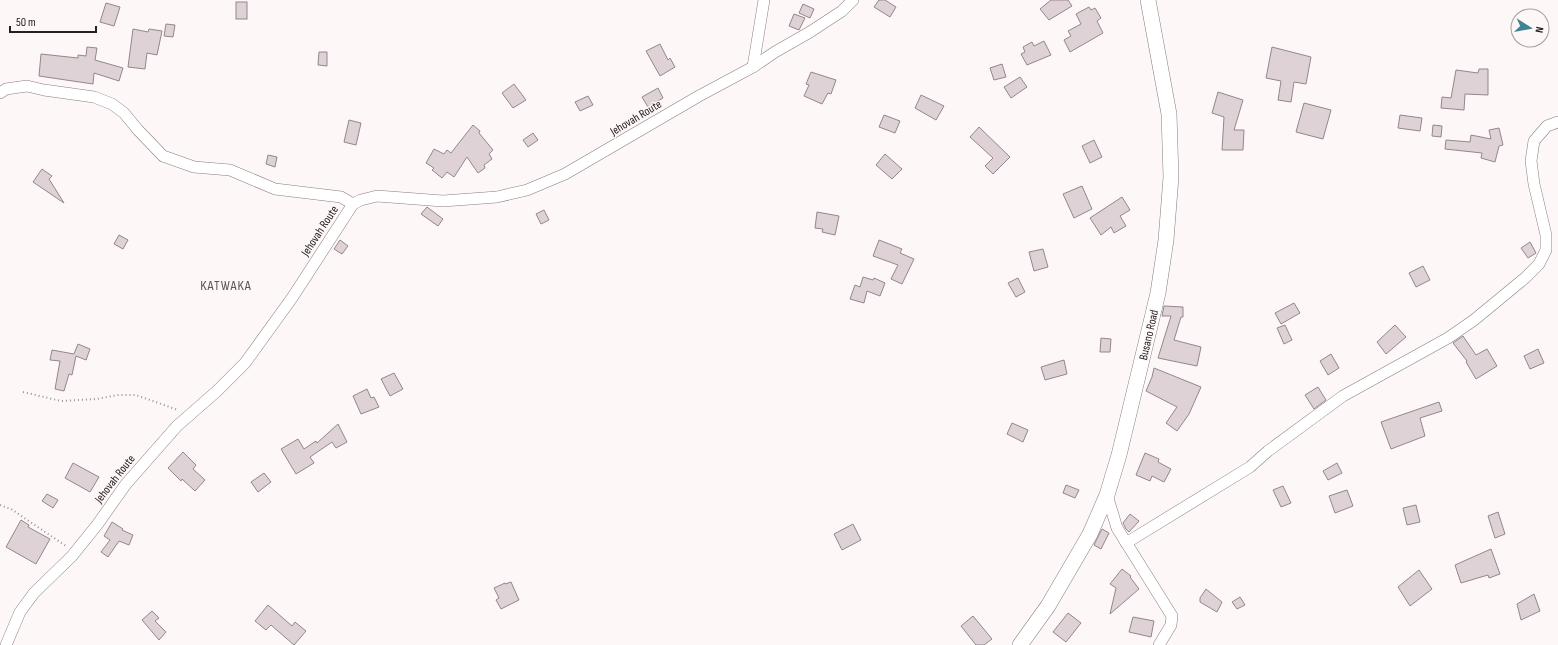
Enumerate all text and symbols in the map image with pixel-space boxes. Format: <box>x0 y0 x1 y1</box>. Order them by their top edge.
scale bar <box>10 8 96 34</box>
north arrow <box>1510 8 1550 48</box>
text: 50 m <box>16 15 36 30</box>
text: N <box>1532 26 1546 34</box>
street label: Jehovah Route <box>607 97 665 140</box>
street label: Jehovah Route <box>298 203 342 260</box>
district label: KATWAKA <box>200 277 252 294</box>
street label: Busano Road <box>1136 308 1162 362</box>
street label: Jehovah Route <box>91 452 139 507</box>

